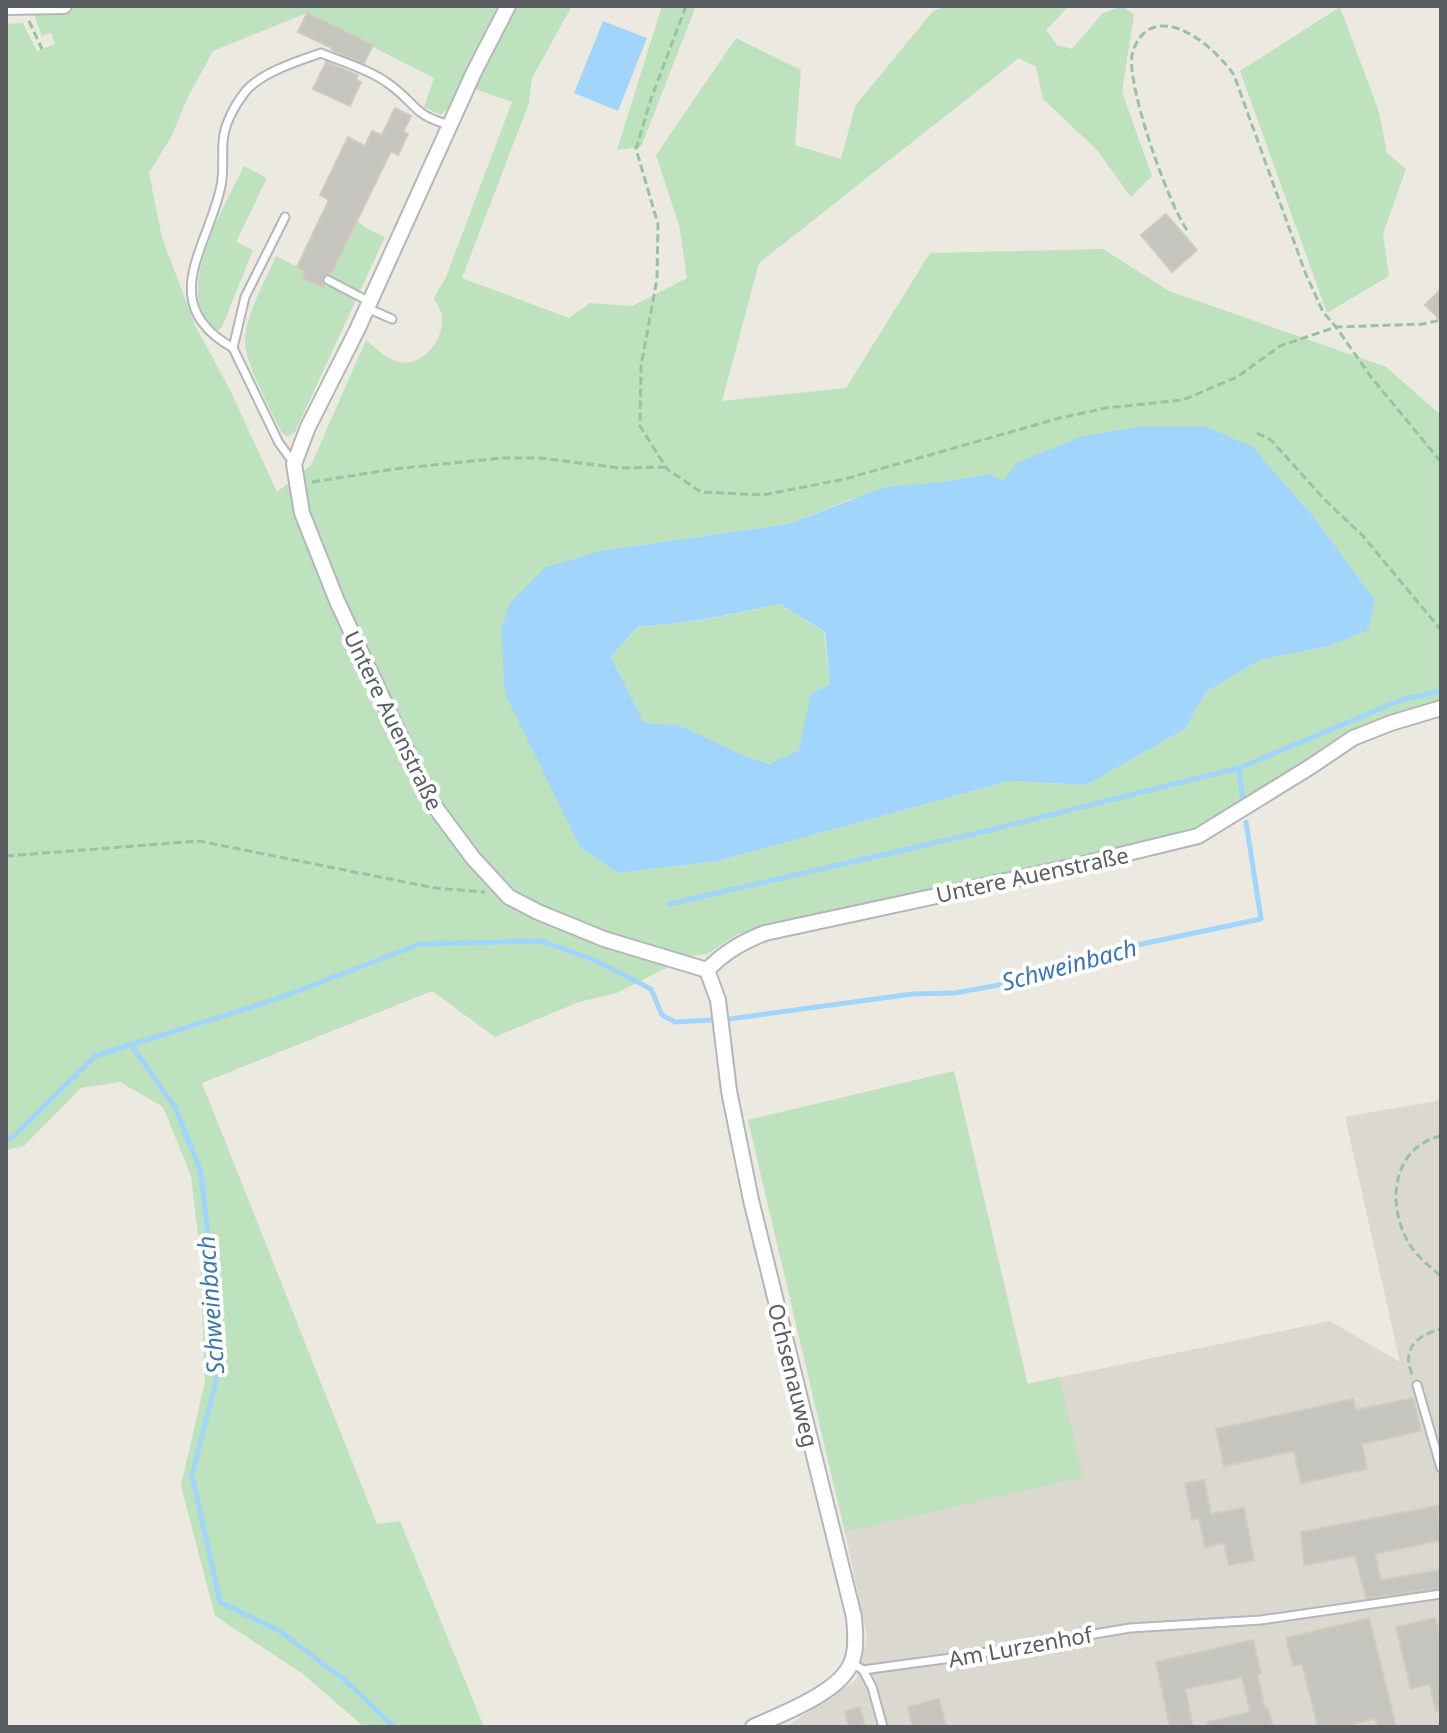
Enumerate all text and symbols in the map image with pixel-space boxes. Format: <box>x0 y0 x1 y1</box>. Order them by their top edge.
street label: Untere Auenstraße <box>338 625 450 815</box>
street label: Untere Auenstraße <box>933 839 1131 909</box>
water label: Schweinbach <box>998 930 1140 998</box>
water label: Schweinbach <box>189 1235 231 1375</box>
street label: Ochsenauweg <box>762 1300 826 1450</box>
street label: Am Lurzenhof <box>946 1618 1096 1673</box>

